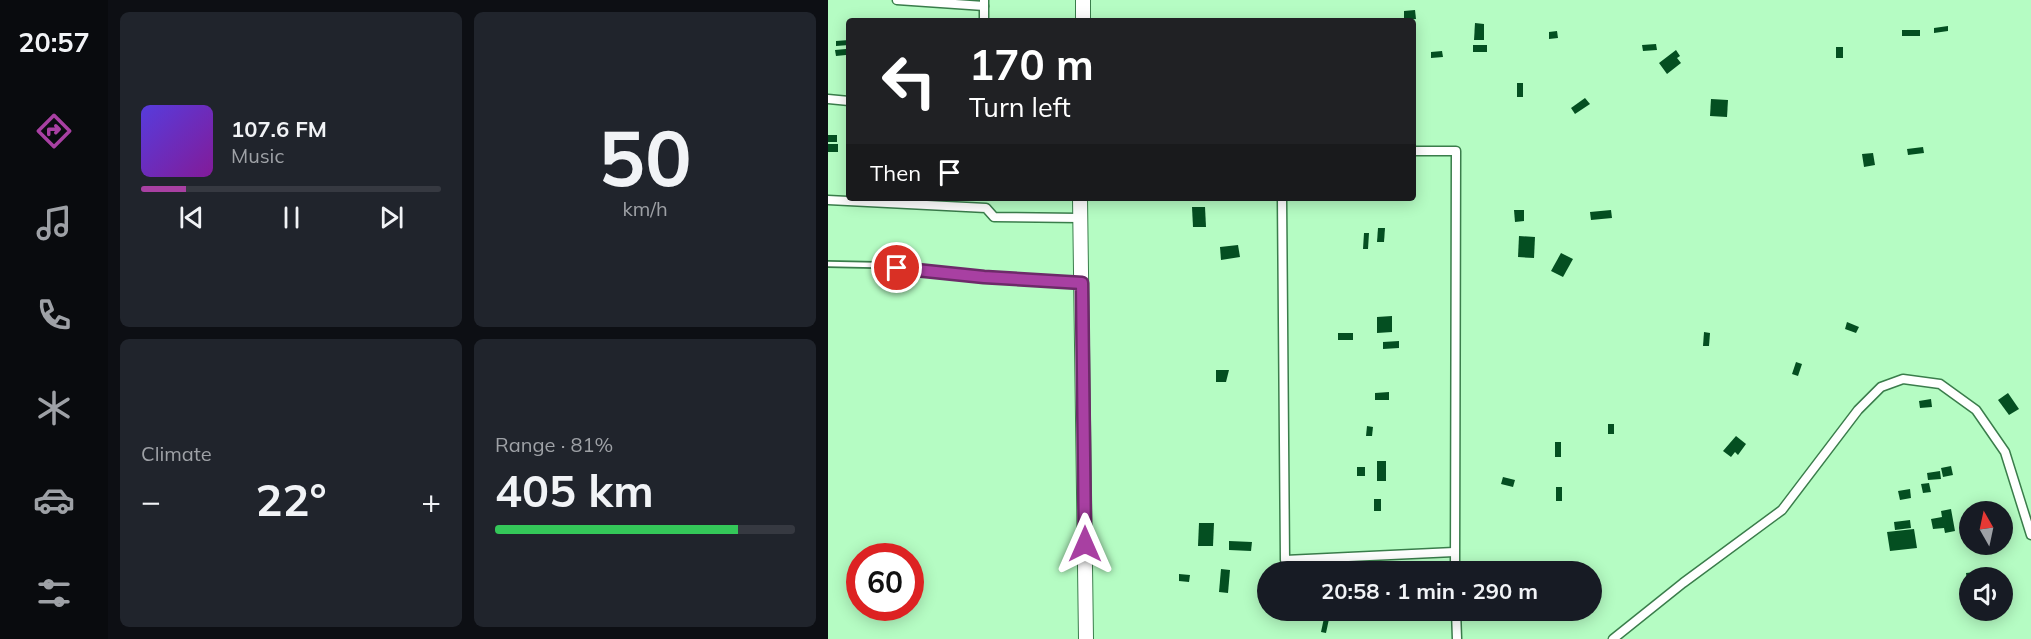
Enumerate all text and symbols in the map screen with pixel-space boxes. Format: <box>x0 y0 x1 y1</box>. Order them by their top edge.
text: 20:57 <box>18 25 90 59</box>
text: 170 m <box>969 38 1094 91</box>
icon: left <box>870 42 948 120</box>
text: Turn left <box>969 90 1071 124</box>
text: 50 <box>598 108 692 206</box>
icon: directions <box>33 110 75 152</box>
text: 107.6 FM <box>231 115 327 143</box>
text: Music <box>231 143 284 168</box>
icon: arrive <box>933 156 966 189</box>
text: Then <box>870 159 921 187</box>
text: km/h <box>622 196 668 221</box>
icon: previous <box>175 201 208 234</box>
icon: pause <box>275 201 308 234</box>
icon: next <box>375 201 408 234</box>
icon: music <box>33 202 75 244</box>
pin <box>871 242 922 293</box>
icon: arrive <box>880 251 913 284</box>
icon: phone <box>33 294 75 336</box>
icon: climate <box>33 387 75 429</box>
text: Range · 81% <box>495 432 613 457</box>
text: Climate <box>141 441 212 466</box>
text: 405 km <box>495 462 654 518</box>
text: 22° <box>255 471 327 527</box>
icon: car <box>33 479 75 521</box>
text: − <box>141 480 161 521</box>
text: + <box>421 480 441 521</box>
north arrow <box>1959 501 2013 555</box>
map controls <box>1959 501 2013 621</box>
position arrow <box>1053 512 1117 576</box>
speed limit sign: 60 <box>846 543 924 621</box>
button: sound <box>1959 567 2013 621</box>
icon: filters <box>33 572 75 614</box>
text: 20:58 · 1 min · 290 m <box>1321 577 1538 605</box>

